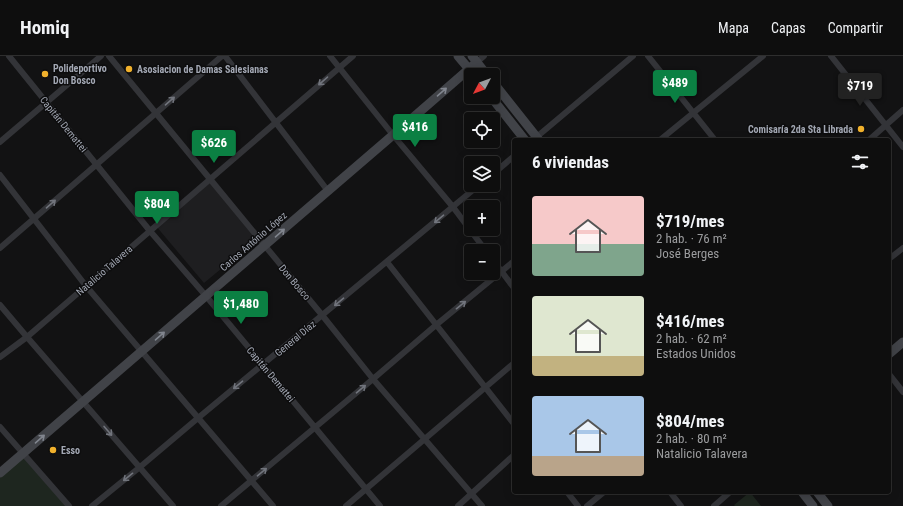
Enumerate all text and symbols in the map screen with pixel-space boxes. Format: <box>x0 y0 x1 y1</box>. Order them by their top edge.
text: Homiq <box>20 16 69 39</box>
text: Mapa <box>718 20 749 36</box>
text: Capas <box>771 20 806 36</box>
text: Compartir <box>828 20 883 36</box>
place label: Polideportivo Don Bosco <box>53 63 107 86</box>
marker: Asosiacion de Damas Salesianas <box>124 64 134 74</box>
place label: Asosiacion de Damas Salesianas <box>137 64 269 75</box>
north arrow <box>464 68 500 104</box>
map controls <box>464 68 500 280</box>
marker: Polideportivo Don Bosco <box>40 69 50 79</box>
pin: $489 <box>651 70 699 104</box>
pin: $719 <box>836 73 884 107</box>
text: $489 <box>662 75 688 90</box>
one-way arrow <box>318 77 329 86</box>
text: $719 <box>847 78 873 93</box>
one-way arrow <box>436 88 447 97</box>
street label: Capitán Demattei <box>38 94 89 154</box>
one-way arrow <box>165 96 175 105</box>
button: locate <box>464 112 500 148</box>
pin: $416 <box>391 114 439 148</box>
text: $416 <box>402 119 428 134</box>
place label: Comisaría 2da Sta Librada <box>748 124 853 135</box>
marker: Comisaría 2da Sta Librada <box>856 124 866 134</box>
pin: $626 <box>190 130 238 164</box>
text: $626 <box>201 135 227 150</box>
icon: filters <box>849 151 871 173</box>
text: 6 viviendas <box>532 152 609 172</box>
button: layers <box>464 156 500 192</box>
pin: $804 <box>133 191 181 225</box>
text: $804 <box>144 196 170 211</box>
one-way arrow <box>45 200 56 209</box>
button: + <box>464 200 500 236</box>
street label: Carlos António López <box>218 210 289 273</box>
text: $719/mes <box>656 211 724 231</box>
icon: home <box>564 212 612 260</box>
one-way arrow <box>433 215 444 223</box>
one-way arrow <box>274 228 285 237</box>
text: 2 hab. · 76 m² <box>656 231 727 246</box>
street label: Natalicio Talavera <box>74 243 135 298</box>
button: − <box>464 244 500 280</box>
text: José Berges <box>656 246 719 261</box>
street label: Don Bosco <box>277 262 313 302</box>
pin: $1,480 <box>208 291 274 325</box>
text: $1,480 <box>223 296 259 311</box>
one-way arrow <box>333 297 344 306</box>
one-way arrow <box>455 301 466 309</box>
text: $416/mes <box>656 311 724 331</box>
icon: home <box>564 312 612 360</box>
street label: General Díaz <box>273 318 318 359</box>
one-way arrow <box>155 331 165 340</box>
text: 2 hab. · 62 m² <box>656 331 727 346</box>
street label: Capitán Demattei <box>244 345 297 404</box>
text: Estados Unidos <box>656 346 736 361</box>
one-way arrow <box>233 380 244 389</box>
one-way arrow <box>356 384 367 393</box>
text: $804/mes <box>656 411 724 431</box>
icon: home <box>564 412 612 460</box>
one-way arrow <box>104 426 113 437</box>
text: 2 hab. · 80 m² <box>656 431 727 446</box>
one-way arrow <box>35 434 45 443</box>
marker: Esso <box>48 445 58 455</box>
place label: Esso <box>61 445 80 456</box>
text: Natalicio Talavera <box>656 446 747 461</box>
one-way arrow <box>256 468 267 477</box>
one-way arrow <box>122 473 133 481</box>

